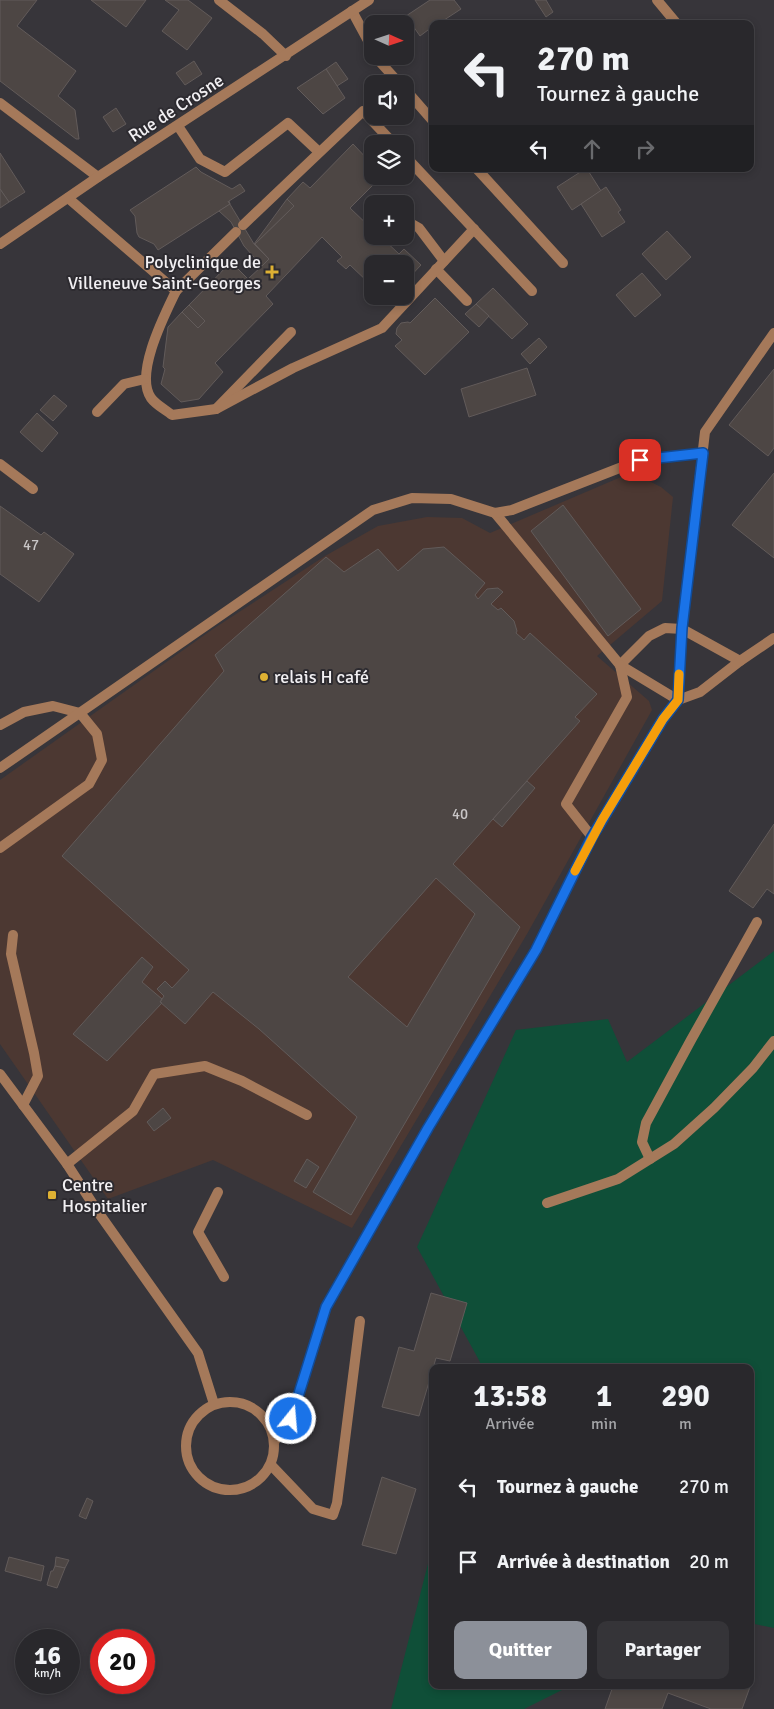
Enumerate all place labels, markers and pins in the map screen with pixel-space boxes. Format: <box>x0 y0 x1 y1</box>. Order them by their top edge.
place label: Polyclinique de Villeneuve Saint-Georges <box>68 251 261 294</box>
marker: Polyclinique de Villeneuve Saint-Georges <box>265 265 279 279</box>
pin <box>619 439 661 481</box>
place label: relais H café <box>274 666 369 688</box>
marker: relais H café <box>258 671 270 683</box>
place label: Centre Hospitalier <box>62 1174 147 1217</box>
marker: Centre Hospitalier <box>46 1189 58 1201</box>

